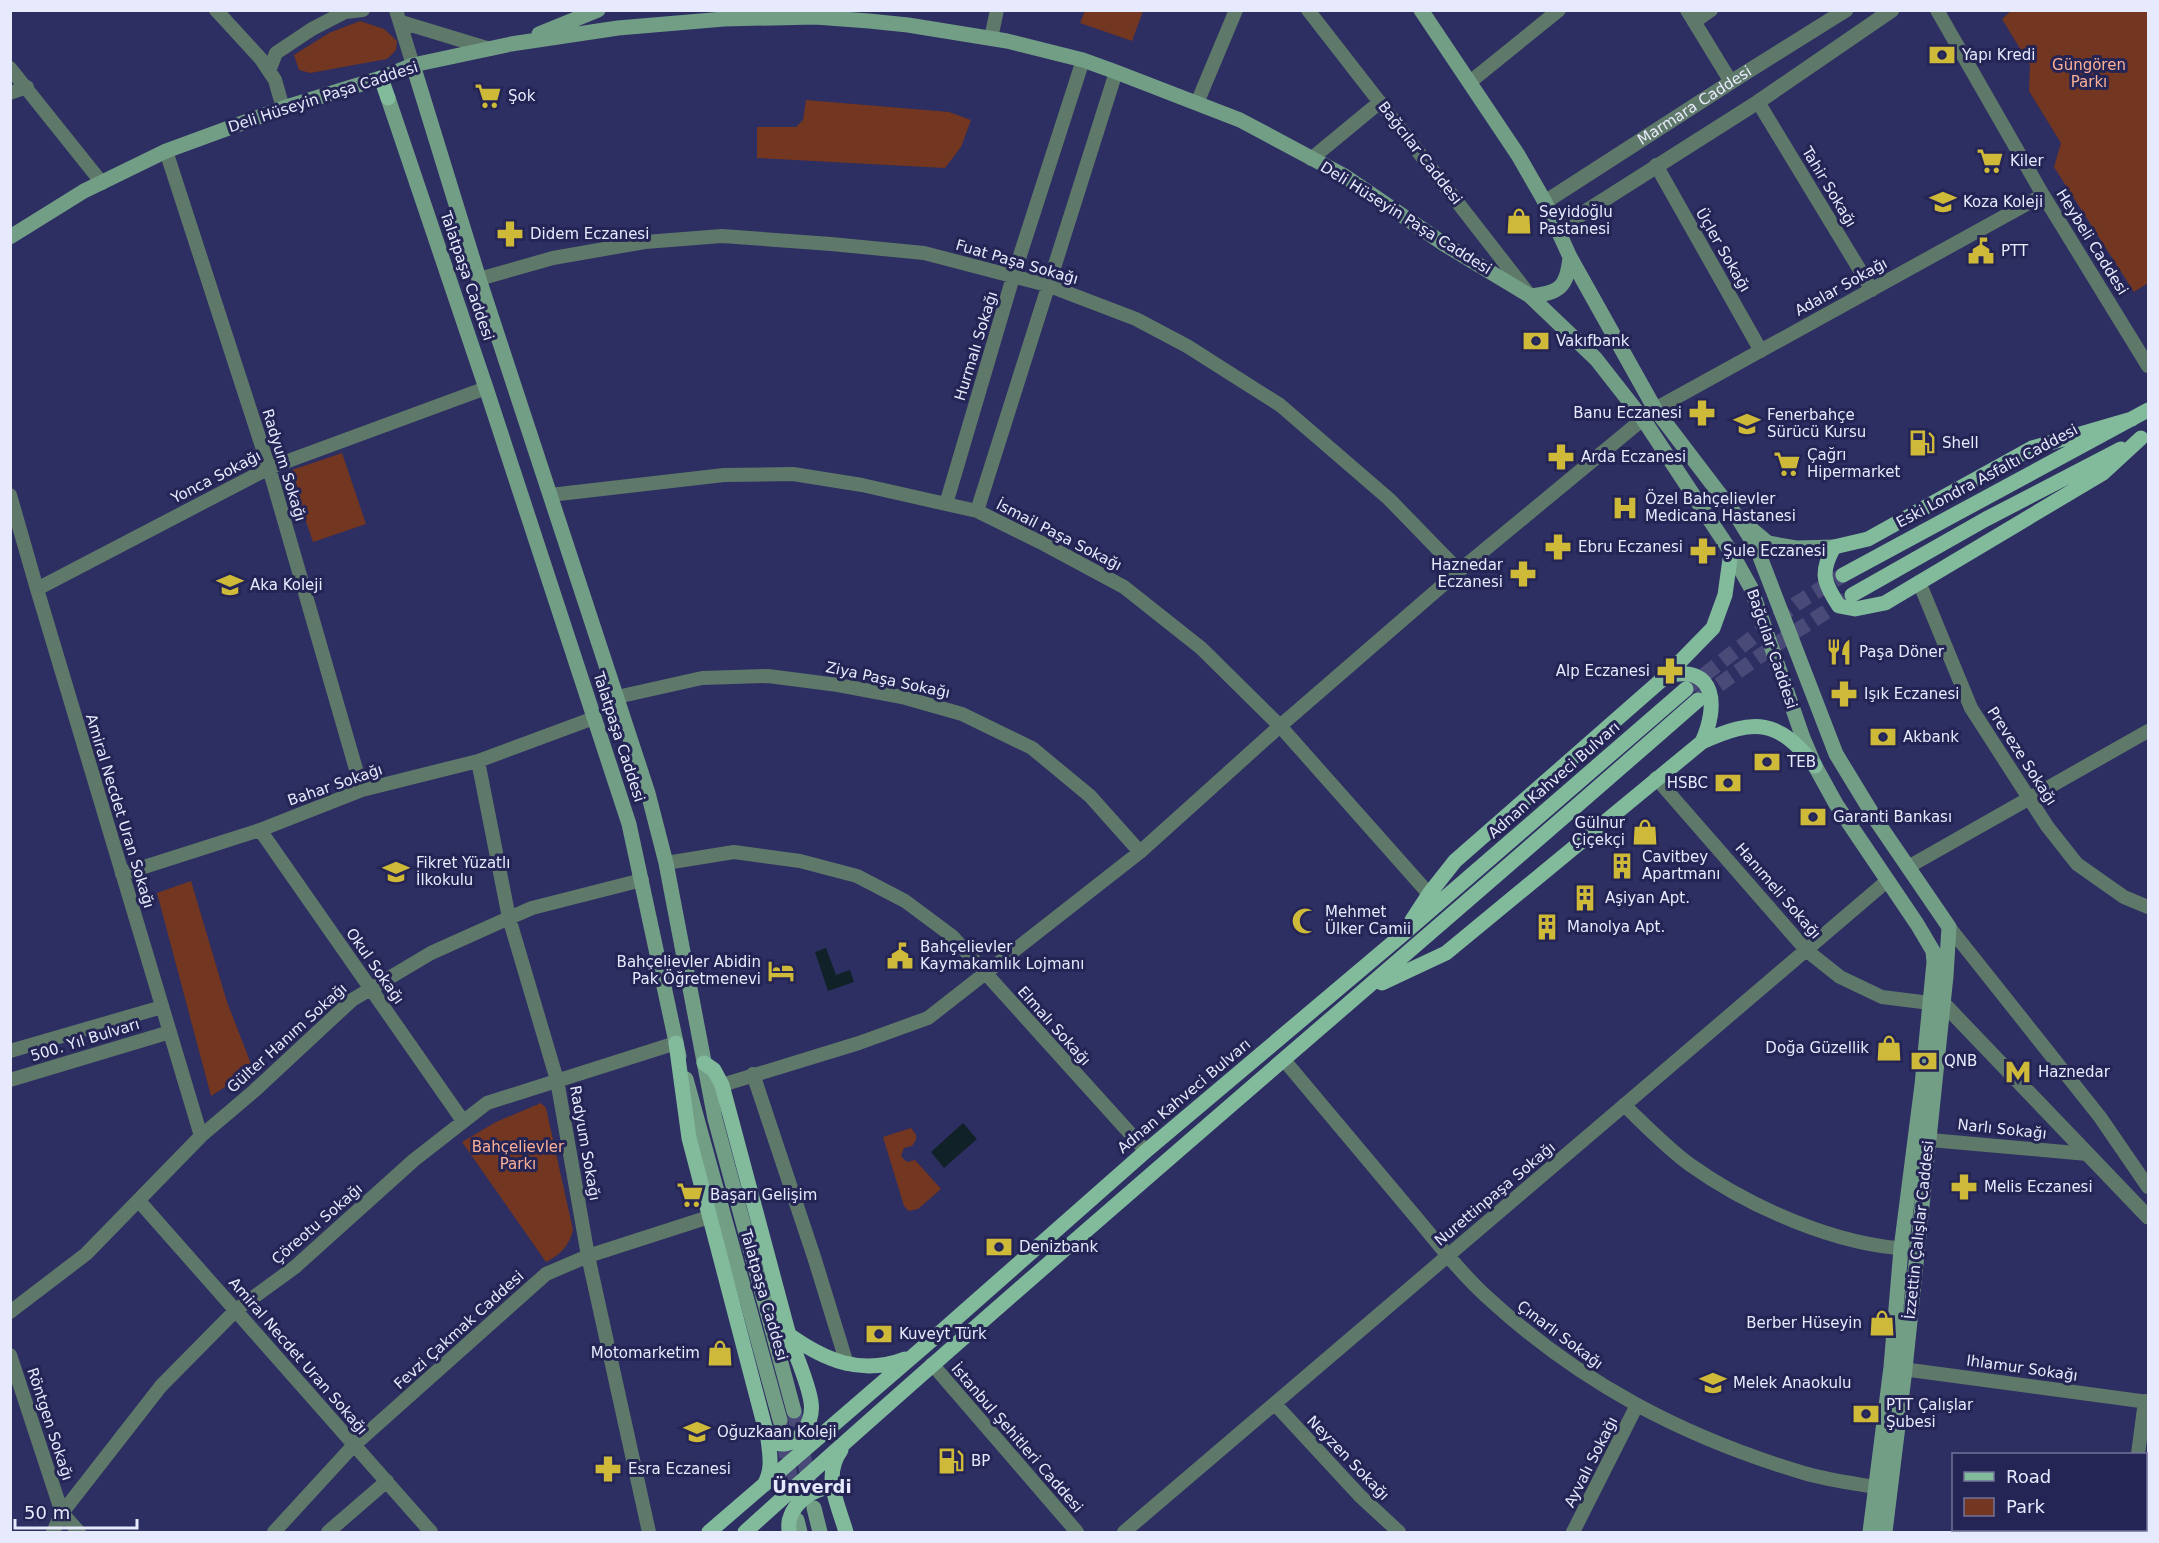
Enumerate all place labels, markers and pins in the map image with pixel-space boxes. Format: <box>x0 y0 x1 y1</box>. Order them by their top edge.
bank icon: Yapı Kredi <box>1927 40 1957 70</box>
place label: Yapı Kredi <box>1961 46 2035 64</box>
supermarket icon: Şok <box>473 81 503 111</box>
place label: Şok <box>508 87 536 105</box>
supermarket icon: Kiler <box>1975 146 2005 176</box>
place label: Kiler <box>2010 152 2044 170</box>
school or university icon: Koza Koleji <box>1928 187 1958 217</box>
place label: Koza Koleji <box>1963 193 2043 211</box>
place label: Seyidoğlu Pastanesi <box>1539 203 1613 238</box>
shop icon: Seyidoğlu Pastanesi <box>1504 206 1534 236</box>
pharmacy icon: Didem Eczanesi <box>495 219 525 249</box>
place label: Didem Eczanesi <box>530 225 649 243</box>
public building icon: PTT <box>1966 236 1996 266</box>
place label: PTT <box>2001 242 2029 260</box>
bank icon: Vakıfbank <box>1521 326 1551 356</box>
place label: Vakıfbank <box>1556 332 1630 350</box>
pharmacy icon: Banu Eczanesi <box>1687 398 1717 428</box>
place label: Banu Eczanesi <box>1573 404 1682 422</box>
place label: Fenerbahçe Sürücü Kursu <box>1767 406 1866 441</box>
school or university icon: Fenerbahçe Sürücü Kursu <box>1732 409 1762 439</box>
fuel station icon: Shell <box>1907 428 1937 458</box>
place label: Shell <box>1942 434 1979 452</box>
pharmacy icon: Arda Eczanesi <box>1546 442 1576 472</box>
place label: Çağrı Hipermarket <box>1807 446 1900 481</box>
place label: Arda Eczanesi <box>1581 448 1686 466</box>
supermarket icon: Çağrı Hipermarket <box>1772 449 1802 479</box>
place label: Özel Bahçelievler Medicana Hastanesi <box>1645 489 1796 525</box>
hospital icon: Özel Bahçelievler Medicana Hastanesi <box>1610 493 1640 523</box>
pharmacy icon: Ebru Eczanesi <box>1543 532 1573 562</box>
pharmacy icon: Şule Eczanesi <box>1688 536 1718 566</box>
place label: Ebru Eczanesi <box>1578 538 1683 556</box>
place label: Şule Eczanesi <box>1723 542 1826 560</box>
place label: Haznedar Eczanesi <box>1431 556 1504 591</box>
pharmacy icon: Haznedar Eczanesi <box>1508 559 1538 589</box>
school or university icon: Aka Koleji <box>215 570 245 600</box>
place label: Aka Koleji <box>250 576 323 594</box>
restaurant icon: Paşa Döner <box>1824 637 1854 667</box>
place label: Paşa Döner <box>1859 643 1945 661</box>
pharmacy icon: Alp Eczanesi <box>1655 656 1685 686</box>
place label: Alp Eczanesi <box>1556 662 1650 680</box>
pharmacy icon: Işık Eczanesi <box>1829 679 1859 709</box>
place label: Işık Eczanesi <box>1864 685 1959 703</box>
bank icon: Akbank <box>1868 722 1898 752</box>
place label: Akbank <box>1903 728 1959 746</box>
bank icon: TEB <box>1752 747 1782 777</box>
place label: TEB <box>1786 753 1816 771</box>
bank icon: HSBC <box>1713 768 1743 798</box>
place label: HSBC <box>1667 774 1708 792</box>
bank icon: Garanti Bankası <box>1798 802 1828 832</box>
place label: Garanti Bankası <box>1833 808 1952 826</box>
place label: Gülnur Çiçekçi <box>1572 814 1626 849</box>
shop icon: Gülnur Çiçekçi <box>1630 817 1660 847</box>
place label: Cavitbey Apartmanı <box>1642 848 1721 883</box>
building icon: Cavitbey Apartmanı <box>1607 851 1637 881</box>
place label: Fikret Yüzatlı İlkokulu <box>416 854 510 889</box>
school or university icon: Fikret Yüzatlı İlkokulu <box>381 857 411 887</box>
building icon: Aşiyan Apt. <box>1570 883 1600 913</box>
place label: Aşiyan Apt. <box>1605 889 1690 907</box>
place label: Mehmet Ülker Camii <box>1325 903 1411 938</box>
mosque icon: Mehmet Ülker Camii <box>1290 906 1320 936</box>
building icon: Manolya Apt. <box>1532 912 1562 942</box>
place label: Manolya Apt. <box>1567 918 1665 936</box>
place label: Bahçelievler Kaymakamlık Lojmanı <box>920 938 1084 973</box>
public building icon: Bahçelievler Kaymakamlık Lojmanı <box>885 941 915 971</box>
place label: Bahçelievler Abidin Pak Öğretmenevi <box>617 953 761 988</box>
hotel icon: Bahçelievler Abidin Pak Öğretmenevi <box>766 956 796 986</box>
shop icon: Doğa Güzellik <box>1874 1033 1904 1063</box>
place label: Doğa Güzellik <box>1765 1039 1869 1057</box>
bank icon: QNB <box>1909 1046 1939 1076</box>
place label: QNB <box>1944 1052 1977 1070</box>
metro station icon: Haznedar <box>2003 1057 2033 1087</box>
place label: Haznedar <box>2038 1063 2111 1081</box>
pharmacy icon: Melis Eczanesi <box>1949 1172 1979 1202</box>
place label: Melis Eczanesi <box>1984 1178 2093 1196</box>
supermarket icon: Başarı Gelişim <box>675 1180 705 1210</box>
place label: Başarı Gelişim <box>710 1186 817 1204</box>
bank icon: Denizbank <box>984 1232 1014 1262</box>
place label: Denizbank <box>1019 1238 1099 1256</box>
shop icon: Berber Hüseyin <box>1867 1308 1897 1338</box>
place label: Berber Hüseyin <box>1746 1314 1862 1332</box>
bank icon: Kuveyt Türk <box>864 1319 894 1349</box>
place label: Kuveyt Türk <box>899 1325 987 1343</box>
shop icon: Motomarketim <box>705 1338 735 1368</box>
place label: Motomarketim <box>591 1344 700 1362</box>
school or university icon: Melek Anaokulu <box>1698 1368 1728 1398</box>
place label: Melek Anaokulu <box>1733 1374 1852 1392</box>
place label: PTT Çalışlar Şubesi <box>1886 1396 1974 1431</box>
bank icon: PTT Çalışlar Şubesi <box>1851 1399 1881 1429</box>
school or university icon: Oğuzkaan Koleji <box>682 1417 712 1447</box>
place label: Oğuzkaan Koleji <box>717 1423 837 1441</box>
fuel station icon: BP <box>936 1446 966 1476</box>
place label: BP <box>971 1452 990 1470</box>
pharmacy icon: Esra Eczanesi <box>593 1454 623 1484</box>
place label: Esra Eczanesi <box>628 1460 731 1478</box>

